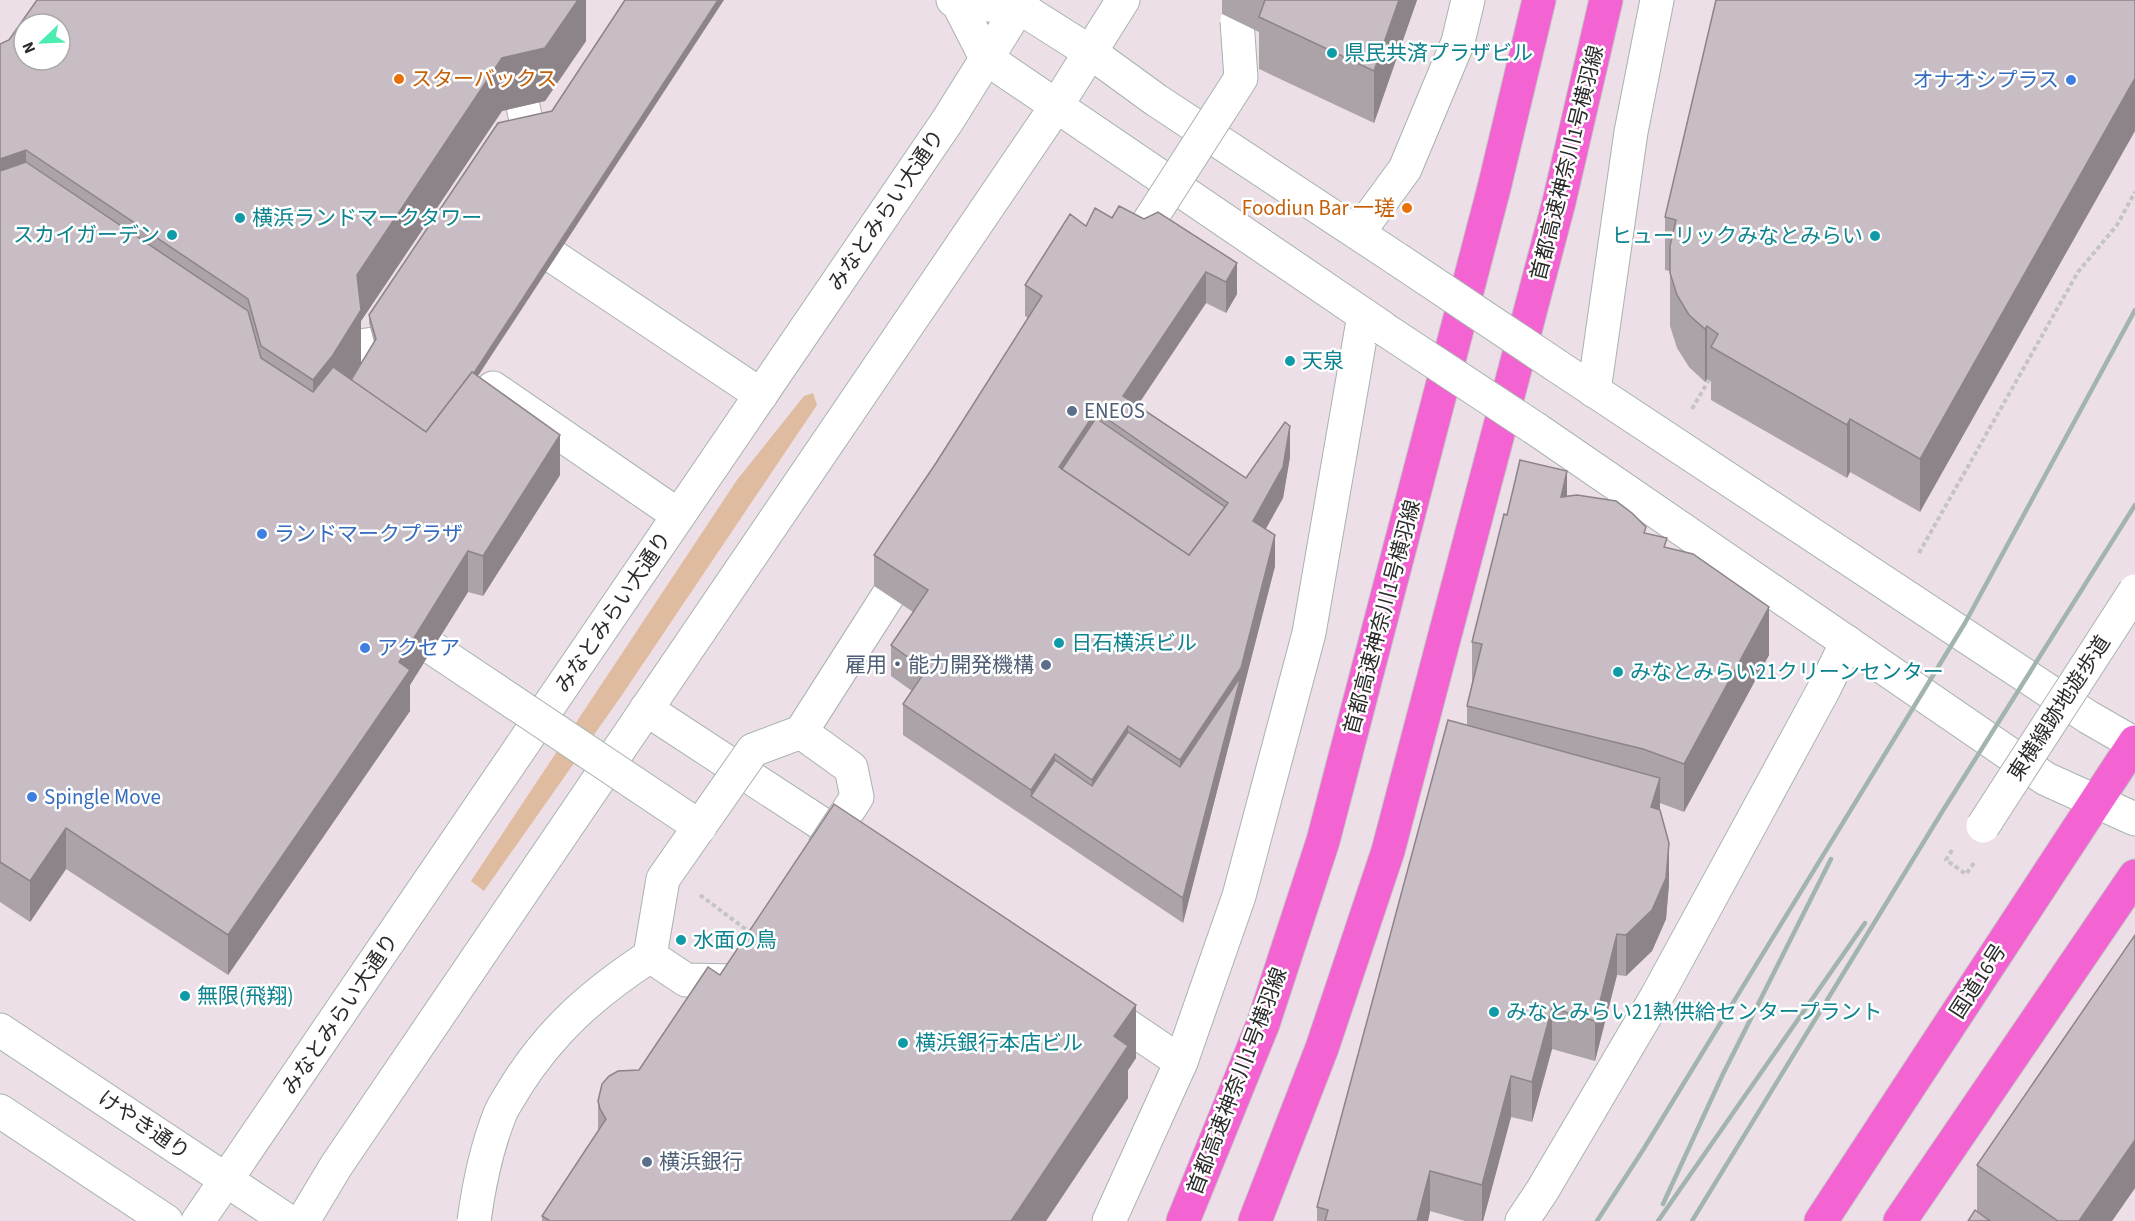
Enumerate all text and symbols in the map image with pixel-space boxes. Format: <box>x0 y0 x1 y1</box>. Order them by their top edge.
north arrow <box>12 12 72 72</box>
text: N <box>17 38 41 57</box>
place label: 県民共済プラザビル <box>1344 38 1533 68</box>
street label: 首都高速神奈川1号横羽線 <box>1523 42 1611 284</box>
marker: 県民共済プラザビル <box>1325 46 1339 60</box>
place label: スターバックス <box>411 64 557 94</box>
place label: オナオシプラス <box>1912 65 2059 95</box>
marker: スターバックス <box>392 72 406 86</box>
marker: オナオシプラス <box>2064 73 2078 87</box>
street label: みなとみらい大通り <box>821 123 951 297</box>
place label: Foodiun Bar 一瑳 <box>1242 193 1395 223</box>
marker: Foodiun Bar 一瑳 <box>1400 201 1414 215</box>
place label: 横浜ランドマークタワー <box>252 203 482 233</box>
marker: 横浜ランドマークタワー <box>233 211 247 225</box>
place label: スカイガーデン <box>13 220 160 250</box>
place label: ヒューリックみなとみらい <box>1611 221 1863 251</box>
marker: スカイガーデン <box>165 228 179 242</box>
marker: ヒューリックみなとみらい <box>1868 229 1882 243</box>
place label: 天泉 <box>1302 346 1344 376</box>
marker: 天泉 <box>1283 354 1297 368</box>
place label: ENEOS <box>1084 396 1145 426</box>
marker: ENEOS <box>1065 404 1079 418</box>
street label: 首都高速神奈川1号横羽線 <box>1336 497 1428 737</box>
place label: ランドマークプラザ <box>274 519 463 549</box>
street label: みなとみらい大通り <box>548 525 678 699</box>
marker: ランドマークプラザ <box>255 527 269 541</box>
place label: 日石横浜ビル <box>1071 628 1197 658</box>
street label: 東横線跡地遊歩道 <box>2001 629 2117 787</box>
place label: アクセア <box>377 633 460 663</box>
marker: 日石横浜ビル <box>1052 636 1066 650</box>
marker: アクセア <box>358 641 372 655</box>
place label: 雇用・能力開発機構 <box>845 650 1034 680</box>
place label: みなとみらい21クリーンセンター <box>1630 657 1944 687</box>
marker: 雇用・能力開発機構 <box>1039 658 1053 672</box>
marker: みなとみらい21クリーンセンター <box>1611 665 1625 679</box>
place label: Spingle Move <box>44 782 161 812</box>
marker: Spingle Move <box>25 790 39 804</box>
place label: 水面の鳥 <box>693 925 777 955</box>
street label: みなとみらい大通り <box>275 927 405 1101</box>
marker: 水面の鳥 <box>674 933 688 947</box>
street label: 国道16号 <box>1943 938 2013 1024</box>
street label: 首都高速神奈川1号横羽線 <box>1180 963 1294 1199</box>
place label: 無限(飛翔) <box>197 981 294 1011</box>
marker: 無限(飛翔) <box>178 989 192 1003</box>
place label: みなとみらい21熱供給センタープラント <box>1506 997 1883 1027</box>
marker: みなとみらい21熱供給センタープラント <box>1487 1005 1501 1019</box>
place label: 横浜銀行本店ビル <box>915 1028 1083 1058</box>
marker: 横浜銀行本店ビル <box>896 1036 910 1050</box>
street label: けやき通り <box>92 1083 196 1167</box>
place label: 横浜銀行 <box>659 1147 743 1177</box>
marker: 横浜銀行 <box>640 1155 654 1169</box>

